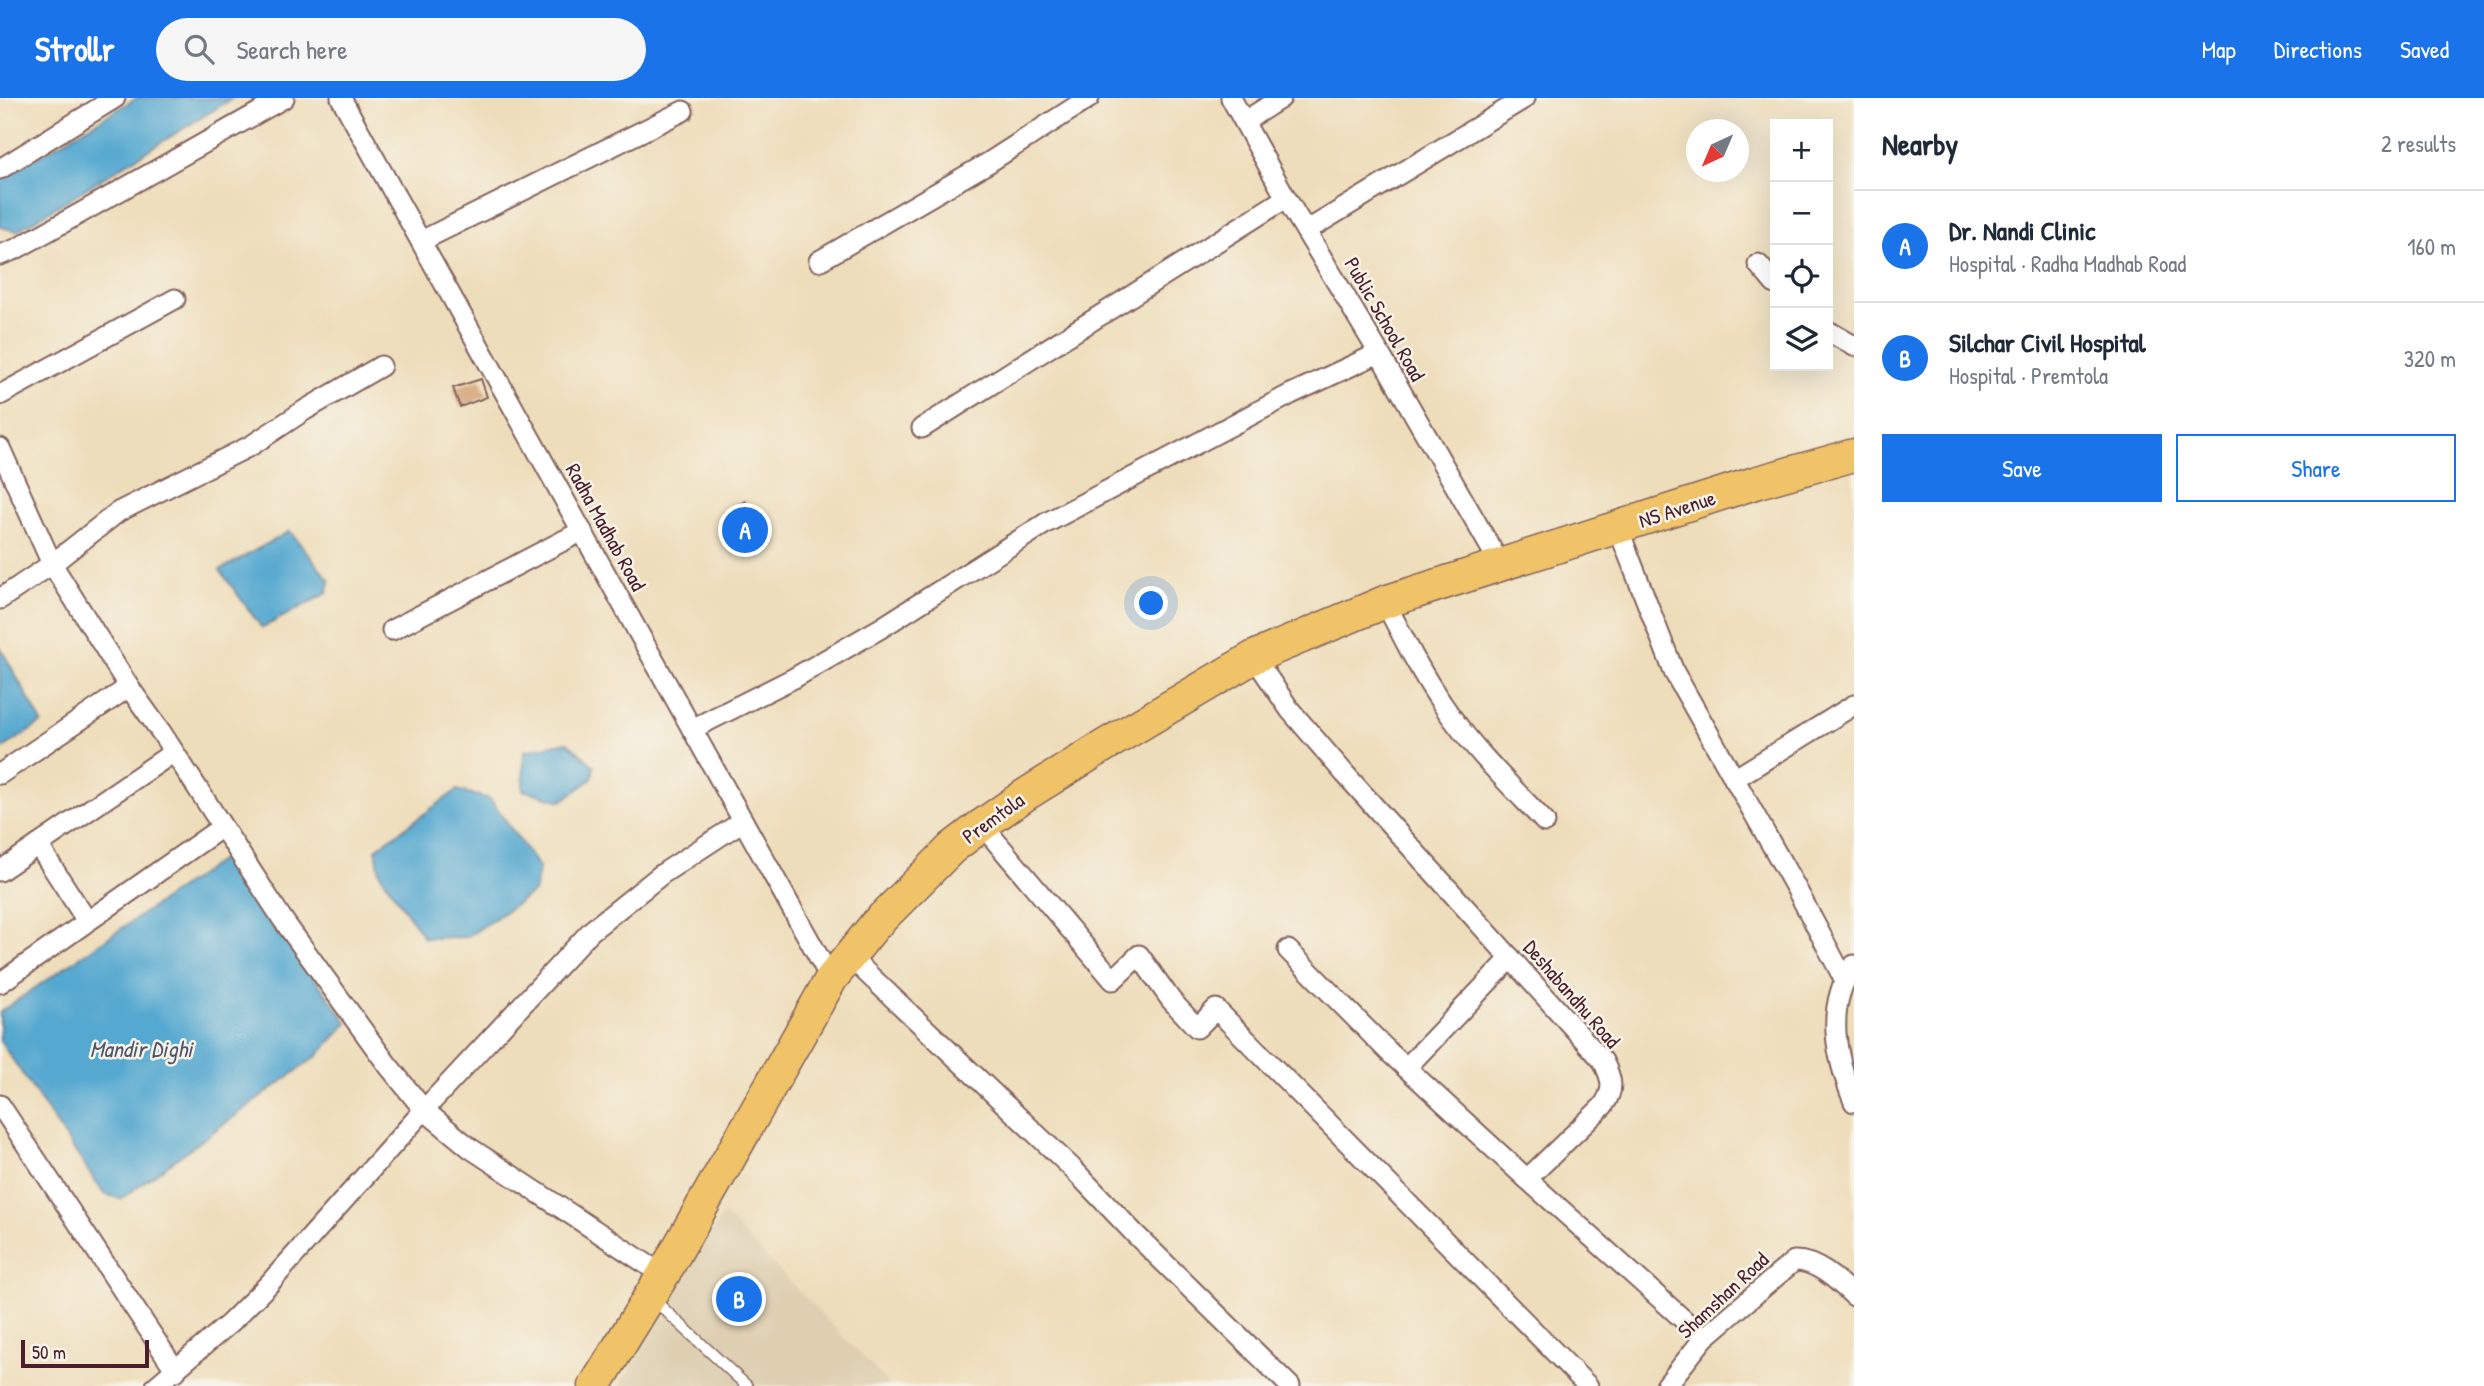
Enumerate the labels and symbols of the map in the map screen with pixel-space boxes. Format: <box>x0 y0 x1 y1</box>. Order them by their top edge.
north arrow <box>1686 119 1749 182</box>
street label: Public School Road <box>1338 252 1432 386</box>
street label: Radha Madhab Road <box>559 458 653 596</box>
street label: NS Avenue <box>1635 483 1719 535</box>
pin: A <box>722 504 768 556</box>
your location <box>1134 586 1168 620</box>
street label: Premtola <box>956 786 1030 850</box>
street label: Deshabandhu Road <box>1517 934 1627 1054</box>
water label: Mandir Dighi <box>90 1033 194 1065</box>
street label: Shamshan Road <box>1671 1245 1775 1345</box>
pin: B <box>716 1273 762 1325</box>
scale bar <box>21 1337 149 1369</box>

